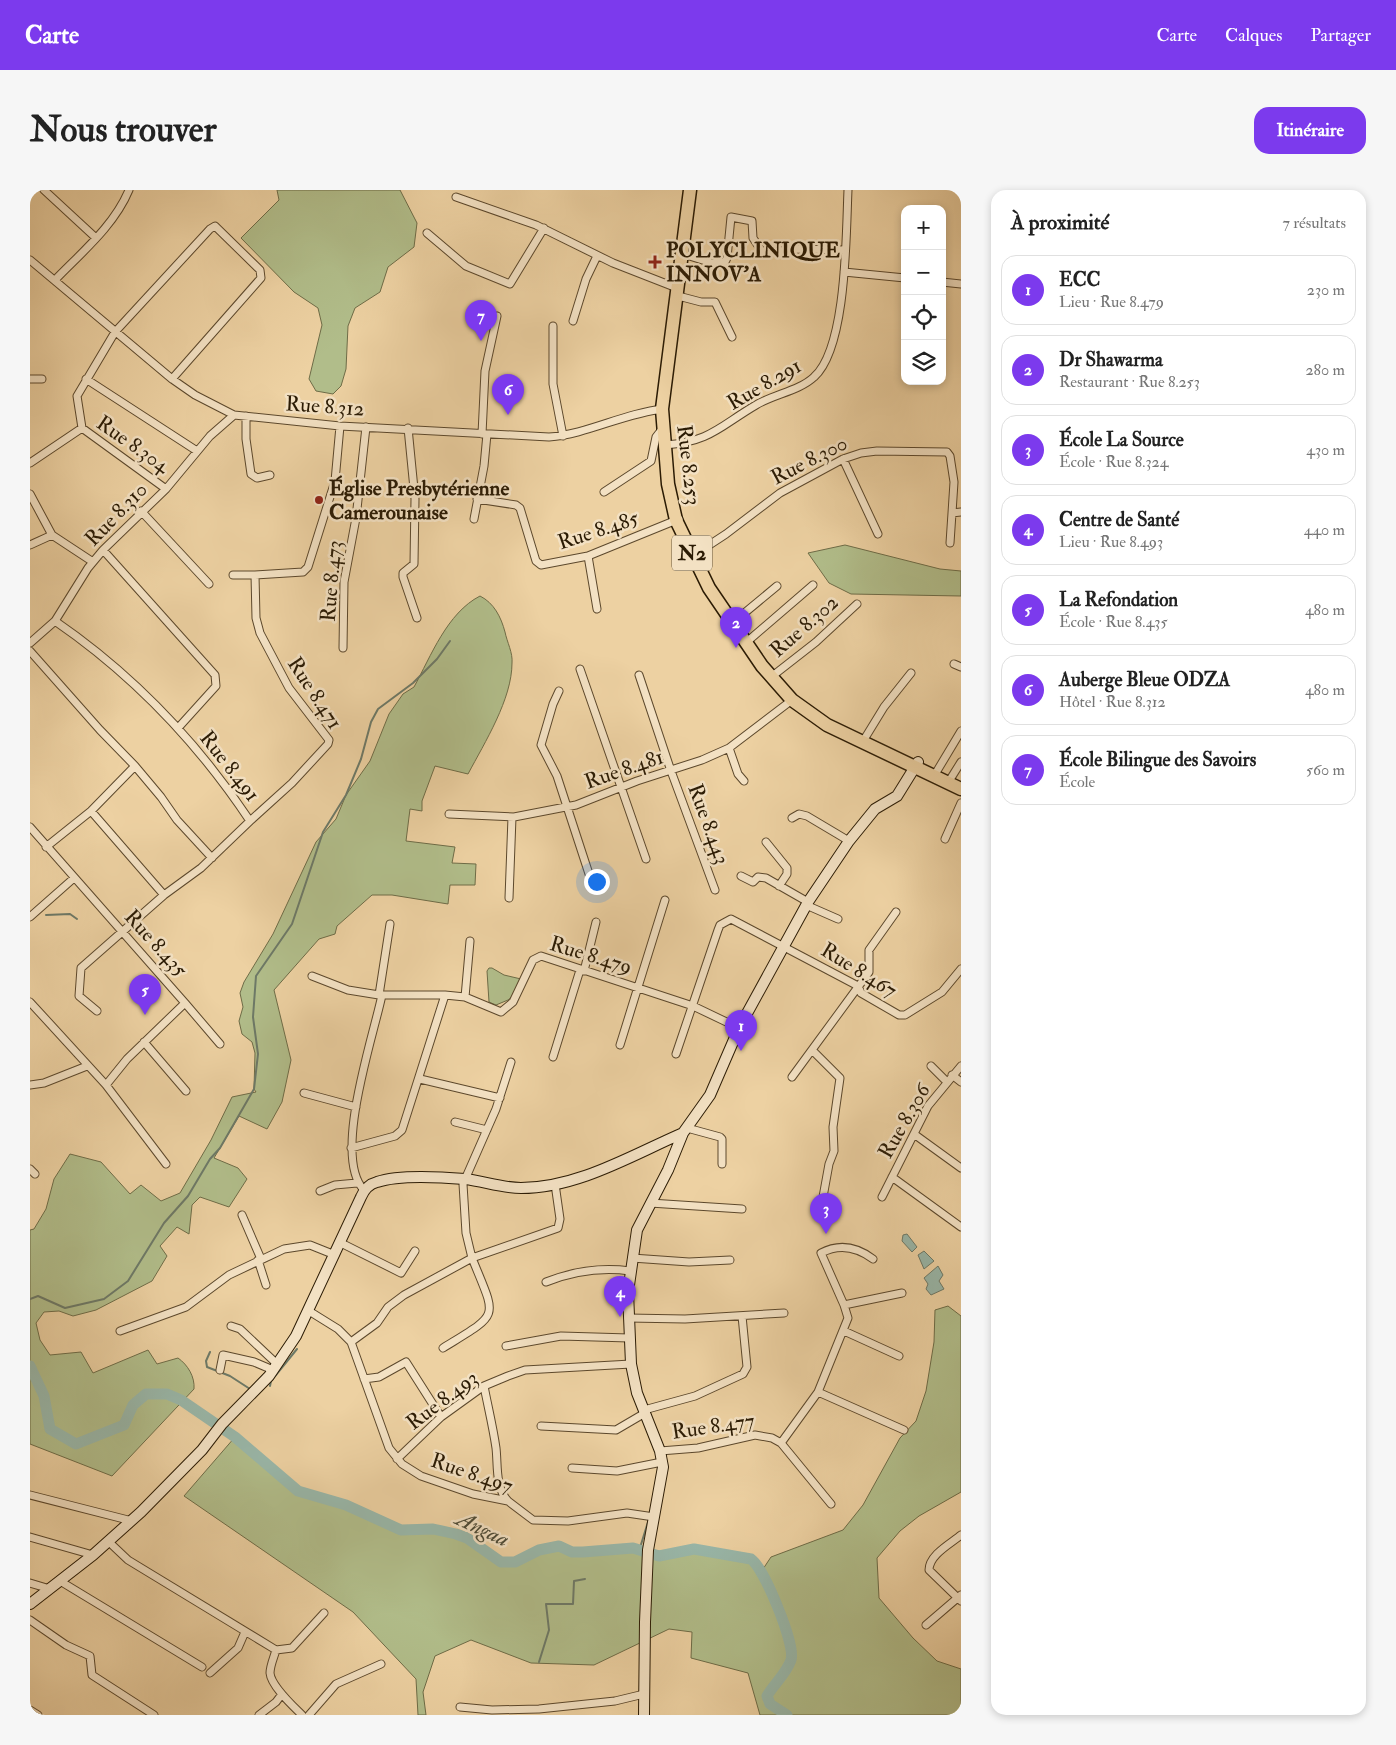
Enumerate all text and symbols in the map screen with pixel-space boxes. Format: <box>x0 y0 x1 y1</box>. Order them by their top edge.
text: Carte <box>25 20 79 51</box>
text: Carte <box>1156 24 1197 47</box>
text: Calques <box>1225 24 1282 47</box>
text: Partager <box>1310 24 1371 47</box>
button: Itinéraire <box>1254 107 1366 154</box>
text: Nous trouver <box>30 108 217 152</box>
map controls <box>901 205 946 385</box>
button: + <box>901 205 946 250</box>
text: À proximité <box>1011 209 1109 236</box>
text: 7 résultats <box>1282 213 1346 233</box>
place label: POLYCLINIQUE INNOV'A <box>666 237 840 288</box>
button: − <box>901 250 946 295</box>
marker: POLYCLINIQUE INNOV'A <box>648 255 662 269</box>
text: ECC <box>1059 268 1101 292</box>
text: 1 <box>1025 280 1031 300</box>
text: 230 m <box>1307 280 1345 300</box>
text: Lieu · Rue 8.479 <box>1059 292 1164 312</box>
button: locate <box>901 295 946 340</box>
pin: 7 <box>465 300 497 341</box>
button: layers <box>901 340 946 385</box>
text: Dr Shawarma <box>1059 348 1163 372</box>
street label: Rue 8.291 <box>722 352 806 417</box>
text: 2 <box>1024 360 1032 380</box>
text: 280 m <box>1305 360 1345 380</box>
text: Restaurant · Rue 8.253 <box>1059 372 1200 392</box>
pin: 6 <box>492 374 524 415</box>
street label: Rue 8.312 <box>285 390 365 423</box>
street label: Rue 8.304 <box>91 410 176 480</box>
street label: Rue 8.253 <box>670 423 707 507</box>
text: École La Source <box>1059 428 1184 452</box>
street label: Rue 8.300 <box>766 430 852 491</box>
text: 3 <box>1025 440 1031 460</box>
text: 430 m <box>1306 440 1345 460</box>
text: École · Rue 8.324 <box>1059 452 1168 472</box>
place label: Église Presbytérienne Camerounaise <box>329 475 509 526</box>
street label: Rue 8.310 <box>79 477 154 552</box>
marker: Église Presbytérienne Camerounaise <box>313 494 325 506</box>
street label: Rue 8.485 <box>554 504 643 556</box>
text: Centre de Santé <box>1059 508 1179 532</box>
text: 4 <box>1024 520 1032 540</box>
text: 440 m <box>1304 520 1345 540</box>
text: Lieu · Rue 8.493 <box>1059 532 1163 552</box>
road number: N2 <box>672 536 712 570</box>
street label: Rue 8.473 <box>314 539 349 623</box>
text: La Refondation <box>1059 588 1178 612</box>
street label: Rue 8.302 <box>764 589 844 664</box>
text: 5 <box>1024 600 1032 620</box>
text: 480 m <box>1305 600 1345 620</box>
pin: 2 <box>720 607 752 648</box>
text: École · Rue 8.435 <box>1059 612 1167 632</box>
street label: Rue 8.471 <box>281 652 348 735</box>
text: Auberge Bleue ODZA <box>1059 668 1230 692</box>
text: 6 <box>1024 680 1032 700</box>
text: 480 m <box>1305 680 1345 700</box>
text: Hôtel · Rue 8.312 <box>1059 692 1166 712</box>
street label: Rue 8.491 <box>194 725 266 807</box>
street label: Rue 8.481 <box>581 743 667 796</box>
text: École Bilingue des Savoirs <box>1059 748 1256 772</box>
text: 7 <box>1024 760 1032 780</box>
text: 560 m <box>1306 760 1345 780</box>
text: École <box>1059 772 1095 792</box>
street label: Rue 8.443 <box>682 780 736 868</box>
your location <box>584 869 610 895</box>
street label: Rue 8.435 <box>118 904 194 983</box>
street label: Rue 8.479 <box>547 930 635 981</box>
street label: Rue 8.467 <box>816 937 902 1004</box>
pin: 5 <box>129 974 161 1015</box>
pin: 1 <box>725 1010 757 1051</box>
street label: Rue 8.306 <box>872 1078 937 1164</box>
pin: 3 <box>810 1193 842 1234</box>
pin: 4 <box>604 1276 636 1317</box>
street label: Rue 8.493 <box>401 1365 484 1436</box>
street label: Rue 8.477 <box>670 1407 757 1446</box>
street label: Rue 8.497 <box>427 1447 517 1500</box>
water label: Angaa <box>450 1504 514 1553</box>

